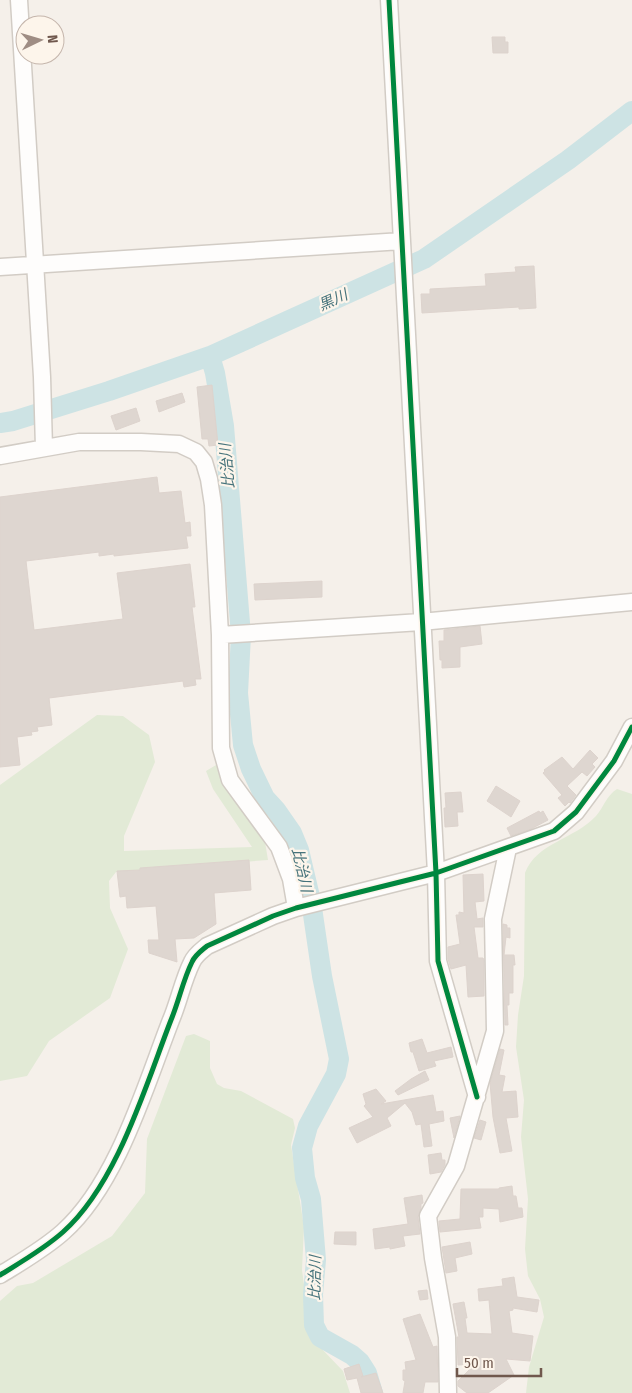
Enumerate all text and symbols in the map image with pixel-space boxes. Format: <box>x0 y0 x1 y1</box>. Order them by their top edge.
north arrow <box>15 15 65 65</box>
text: N <box>44 34 61 44</box>
water label: 黒川 <box>316 285 352 314</box>
water label: 比治川 <box>216 441 238 489</box>
water label: 比治川 <box>288 846 316 896</box>
water label: 比治川 <box>306 1253 324 1301</box>
scale bar <box>457 1346 541 1378</box>
text: 50 m <box>464 1354 494 1372</box>

